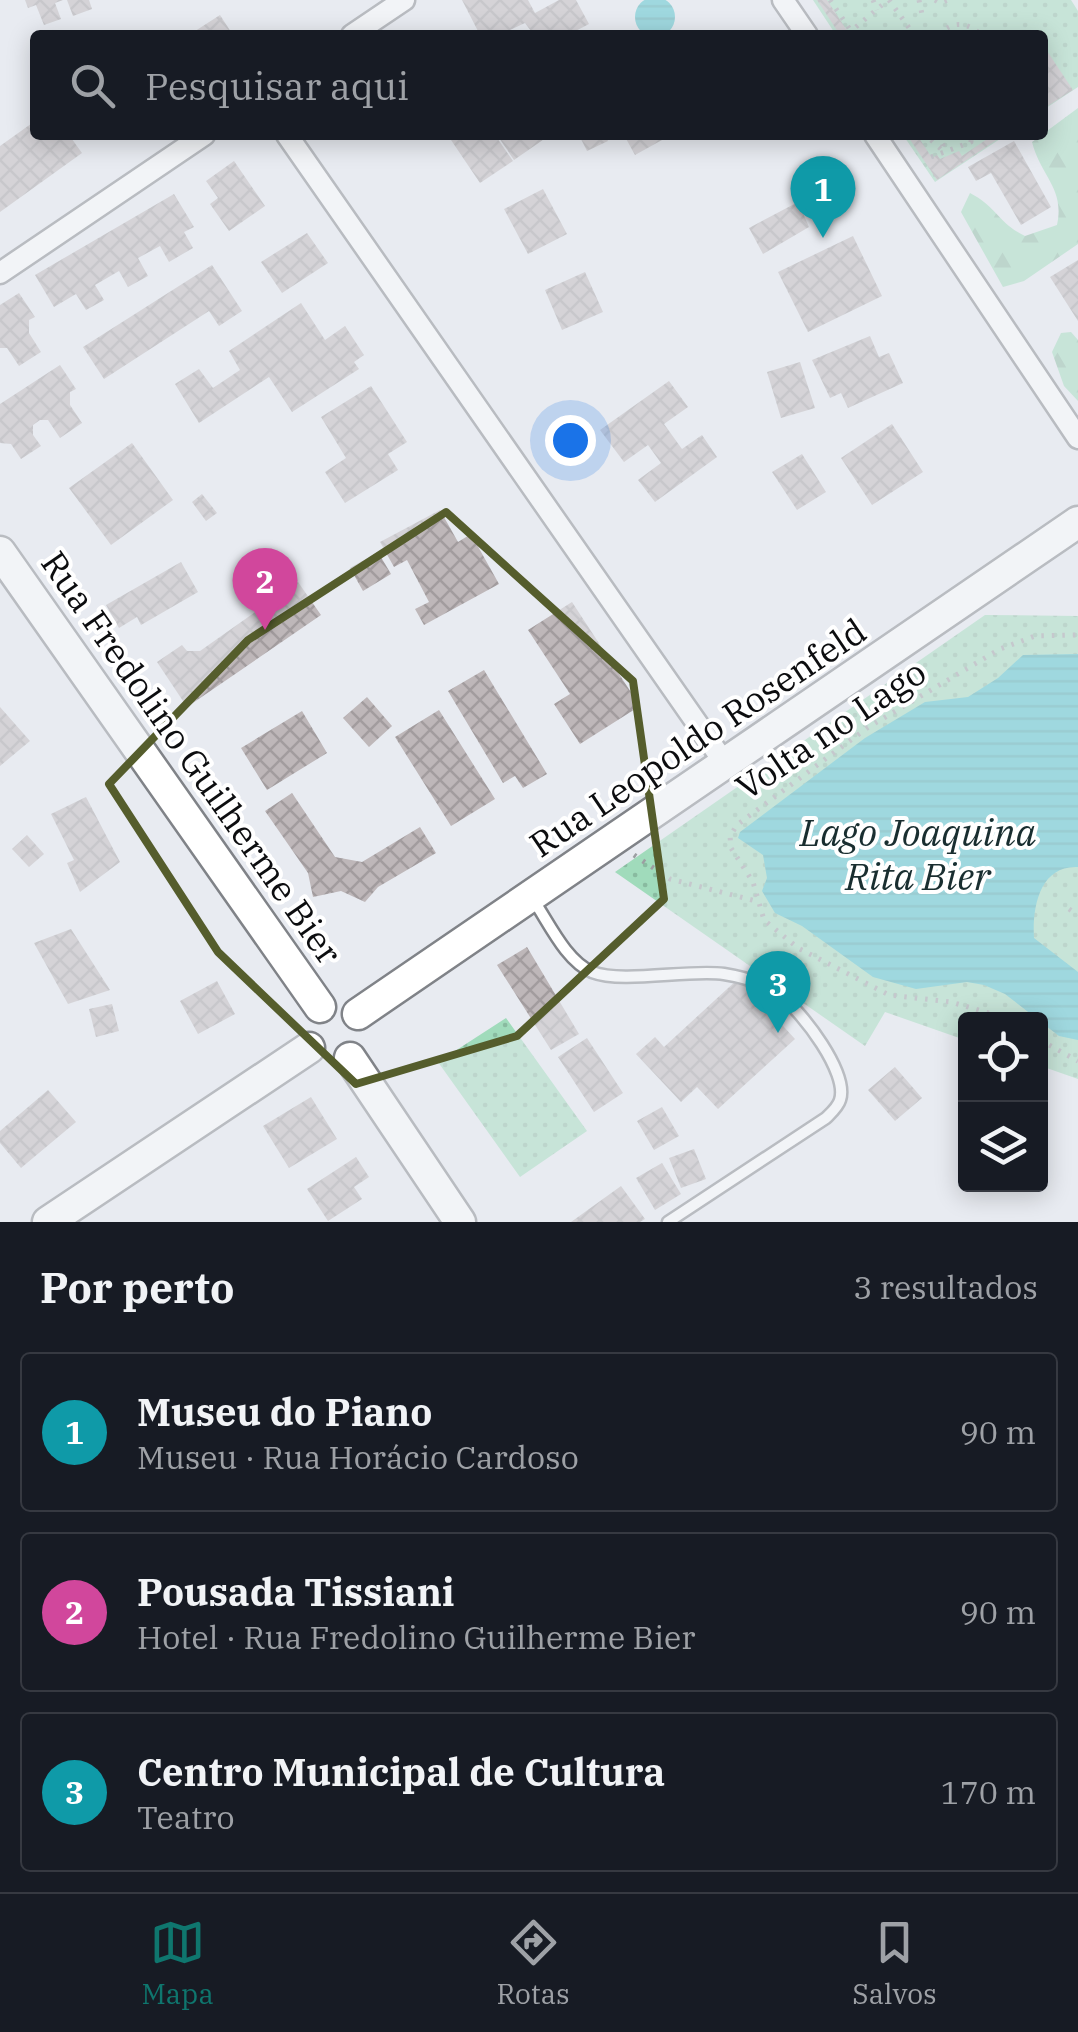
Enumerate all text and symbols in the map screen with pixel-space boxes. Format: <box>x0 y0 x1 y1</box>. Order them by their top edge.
search box <box>30 30 1048 140</box>
icon: search <box>65 58 120 113</box>
text: Pesquisar aqui <box>145 61 409 110</box>
pin: 1 <box>790 156 856 238</box>
your location <box>545 415 596 466</box>
street label: Rua Fredolino Guilherme Bier <box>31 542 353 973</box>
pin: 2 <box>232 548 298 630</box>
street label: Rua Leopoldo Rosenfeld <box>520 607 874 867</box>
street label: Volta no Lago <box>727 649 934 810</box>
water label: Lago Joaquina Rita Bier <box>799 807 1036 900</box>
pin: 3 <box>746 950 810 1033</box>
map controls <box>958 1012 1048 1192</box>
button: locate <box>958 1012 1048 1102</box>
button: layers <box>958 1102 1048 1192</box>
text: Por perto <box>40 1260 234 1315</box>
text: 3 resultados <box>853 1266 1038 1308</box>
text: Museu do Piano <box>137 1387 432 1436</box>
text: 1 <box>65 1411 84 1453</box>
text: 90 m <box>960 1411 1036 1453</box>
text: Museu · Rua Horácio Cardoso <box>137 1436 579 1478</box>
text: Pousada Tissiani <box>137 1567 455 1616</box>
text: 2 <box>65 1591 84 1633</box>
text: 90 m <box>960 1591 1036 1633</box>
text: Hotel · Rua Fredolino Guilherme Bier <box>137 1616 695 1658</box>
text: Centro Municipal de Cultura <box>137 1747 665 1796</box>
text: 3 <box>65 1771 84 1813</box>
text: 170 m <box>940 1771 1036 1813</box>
text: Teatro <box>137 1796 235 1838</box>
tab: Mapa <box>141 1915 214 2012</box>
tab: Rotas <box>497 1915 570 2012</box>
tab: Salvos <box>852 1915 937 2012</box>

